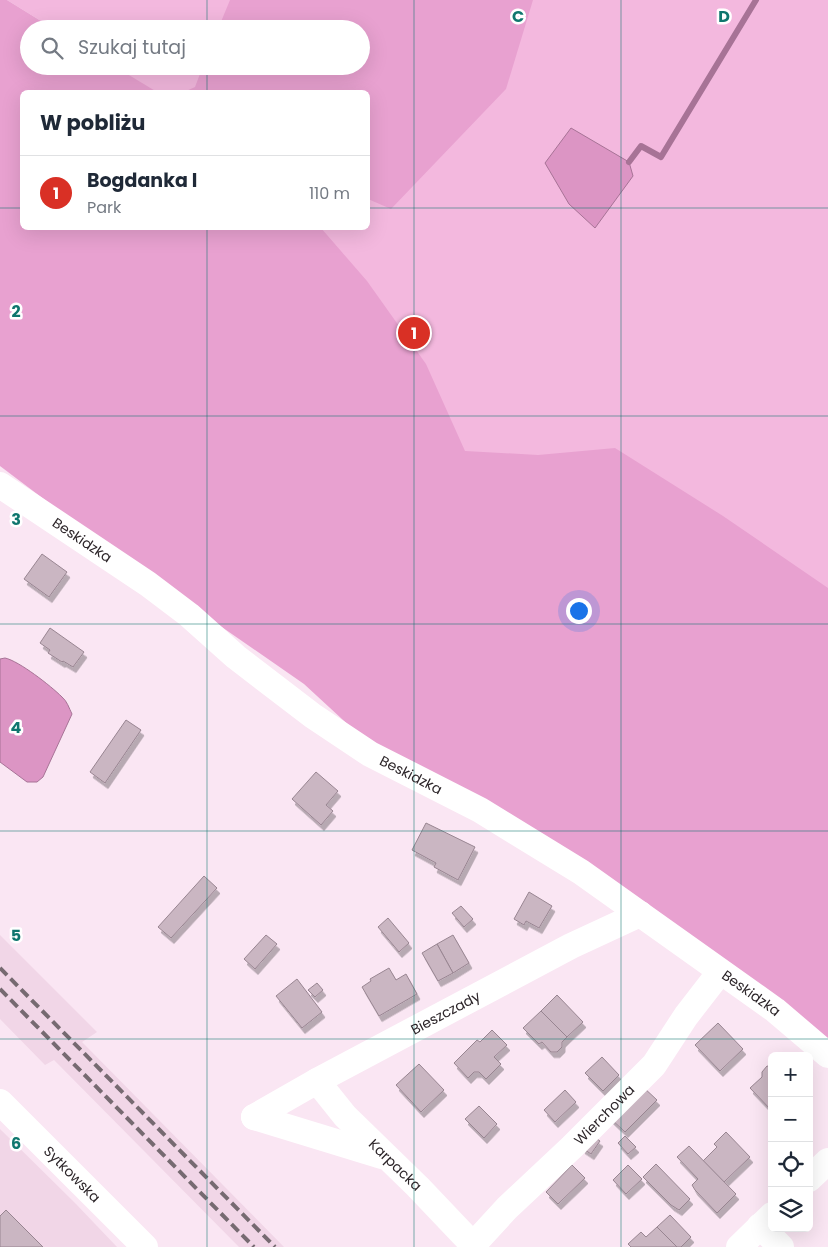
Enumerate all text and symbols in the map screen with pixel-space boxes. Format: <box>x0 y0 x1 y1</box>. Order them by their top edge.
text: C <box>512 5 524 28</box>
text: D <box>718 5 730 28</box>
search box <box>20 20 370 75</box>
icon: search <box>38 34 66 62</box>
text: Szukaj tutaj <box>78 34 186 61</box>
text: W pobliżu <box>40 108 145 137</box>
text: Bogdanka I <box>87 167 197 194</box>
text: 1 <box>53 182 59 205</box>
text: 110 m <box>309 182 350 205</box>
text: Park <box>87 196 121 219</box>
text: 2 <box>11 300 21 323</box>
pin: 1 <box>398 314 430 352</box>
text: 3 <box>11 508 21 531</box>
street label: Beskidzka <box>49 513 116 567</box>
your location <box>566 598 592 624</box>
text: 4 <box>11 716 22 739</box>
street label: Beskidzka <box>376 751 446 799</box>
text: 5 <box>11 924 21 947</box>
street label: Beskidzka <box>718 965 785 1021</box>
street label: Bieszczady <box>407 986 484 1039</box>
map controls <box>768 1052 813 1232</box>
button: + <box>768 1052 813 1097</box>
street label: Wierchowa <box>569 1080 639 1150</box>
button: − <box>768 1097 813 1142</box>
text: 6 <box>11 1132 21 1155</box>
street label: Karpacka <box>364 1134 426 1196</box>
street label: Sytkowska <box>39 1141 105 1207</box>
button: locate <box>768 1142 813 1187</box>
button: layers <box>768 1187 813 1232</box>

